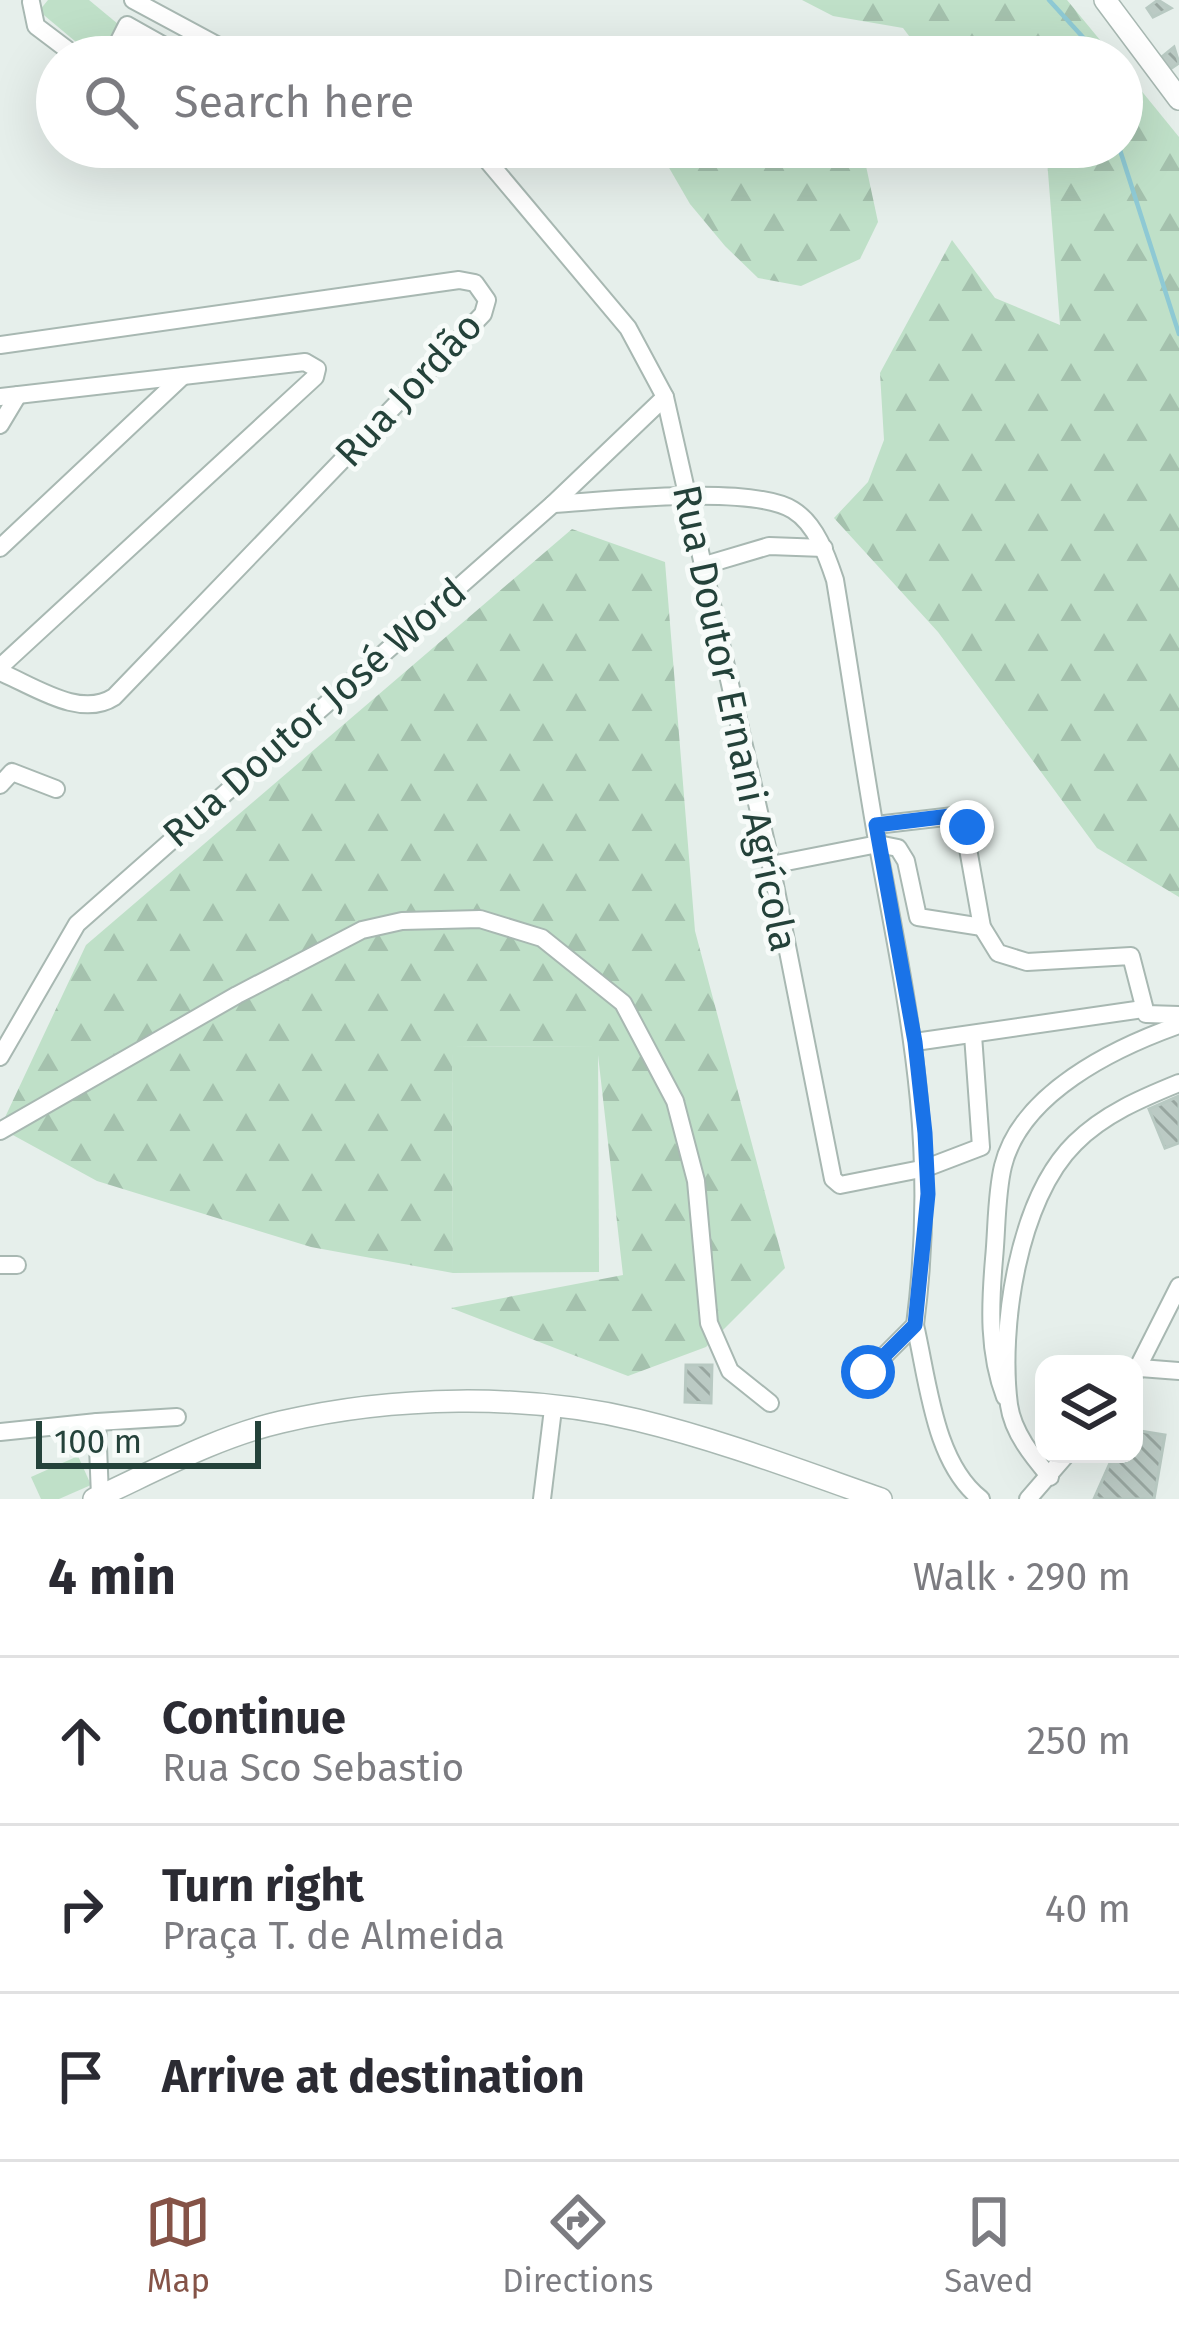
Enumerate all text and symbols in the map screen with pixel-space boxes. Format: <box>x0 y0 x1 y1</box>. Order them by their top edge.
search box <box>36 36 1143 168</box>
icon: search <box>78 69 144 135</box>
text: Search here <box>174 75 414 129</box>
street label: Rua Jordão <box>326 303 492 476</box>
street label: Rua Doutor Ernani Agrícola <box>663 481 807 956</box>
street label: Rua Doutor José Word <box>154 569 476 857</box>
route end <box>940 800 994 854</box>
route start <box>841 1345 895 1399</box>
map controls <box>1035 1355 1143 1463</box>
button: layers <box>1035 1355 1143 1463</box>
scale bar <box>36 1415 261 1468</box>
text: 100 m <box>54 1422 142 1462</box>
text: 4 min <box>48 1546 176 1608</box>
text: Walk · 290 m <box>913 1554 1131 1600</box>
text: Continue <box>162 1691 346 1745</box>
icon: ahead <box>48 1708 114 1774</box>
text: 250 m <box>1027 1718 1131 1764</box>
text: Rua Sco Sebastio <box>162 1745 464 1791</box>
text: Turn right <box>162 1859 364 1913</box>
icon: right <box>48 1876 114 1942</box>
text: 40 m <box>1045 1886 1131 1932</box>
text: Praça T. de Almeida <box>162 1913 505 1959</box>
icon: arrive <box>48 2044 114 2110</box>
text: Arrive at destination <box>162 2050 585 2104</box>
tab: Map <box>145 2189 211 2301</box>
tab: Directions <box>502 2189 654 2301</box>
tab: Saved <box>944 2189 1034 2301</box>

